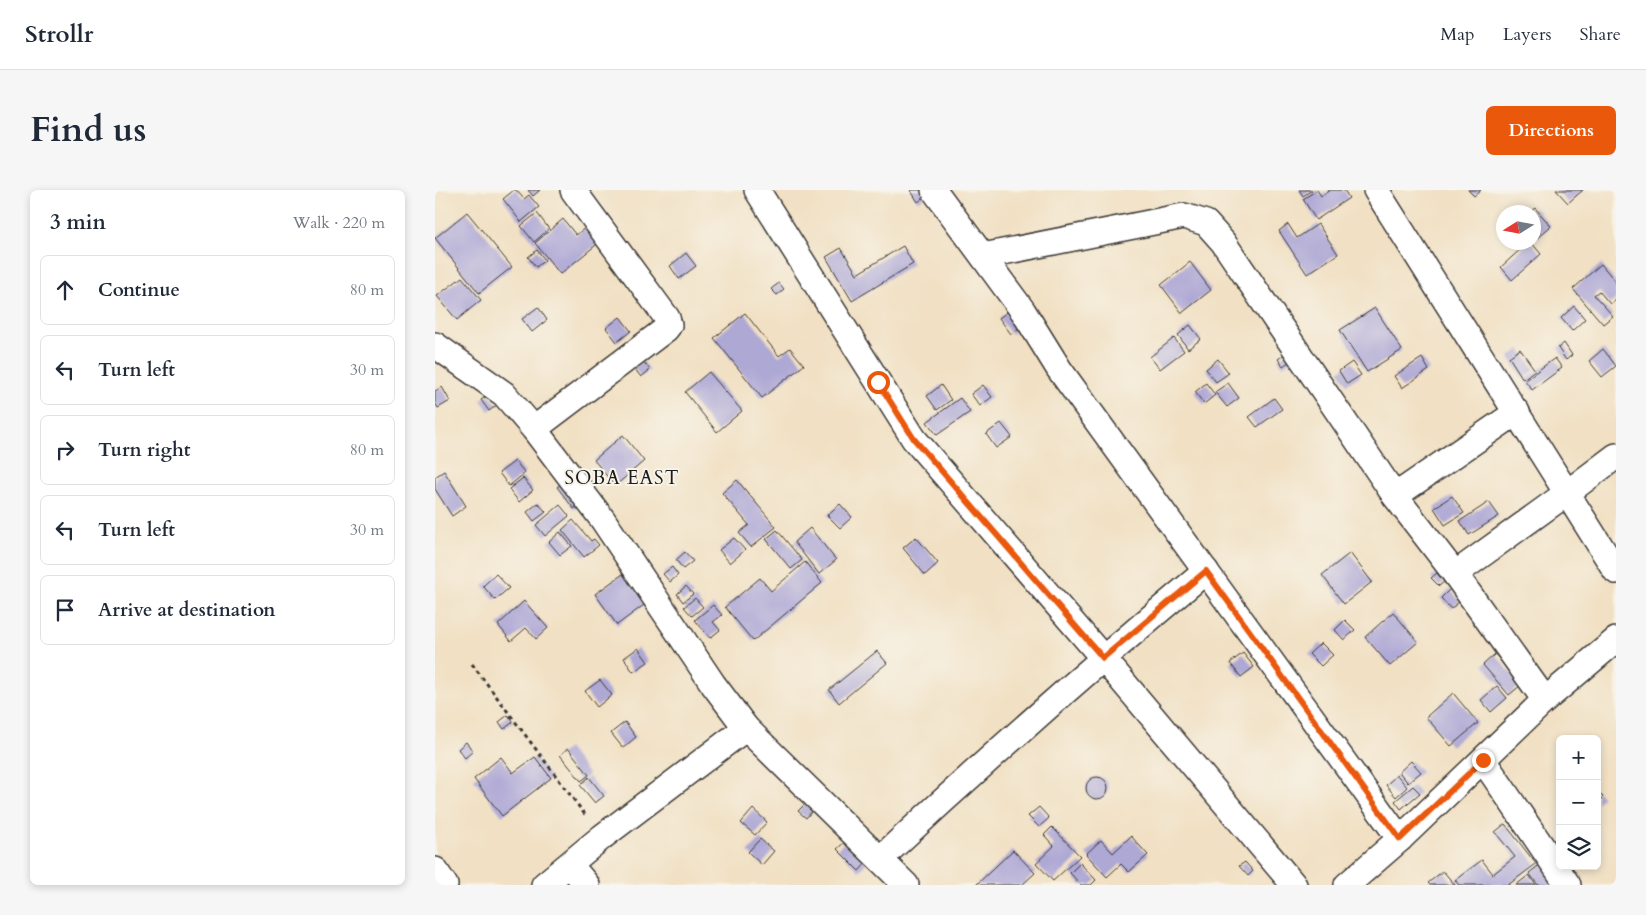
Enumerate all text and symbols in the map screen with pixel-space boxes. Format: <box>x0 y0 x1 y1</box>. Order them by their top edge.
text: Strollr <box>25 18 93 51</box>
text: Map <box>1440 22 1475 47</box>
text: Layers <box>1503 22 1552 47</box>
text: Share <box>1580 22 1621 47</box>
text: Find us <box>30 106 146 154</box>
button: Directions <box>1486 106 1616 155</box>
north arrow <box>1496 205 1541 250</box>
text: 3 min <box>50 208 106 237</box>
text: Walk · 220 m <box>293 212 385 234</box>
icon: ahead <box>51 276 79 304</box>
text: Continue <box>98 277 180 303</box>
text: 80 m <box>350 279 384 301</box>
icon: left <box>51 356 79 384</box>
text: Turn left <box>98 357 175 383</box>
text: 30 m <box>350 359 384 381</box>
route start <box>867 371 890 394</box>
icon: right <box>51 436 79 464</box>
text: Turn right <box>98 437 190 463</box>
text: 80 m <box>350 439 384 461</box>
district label: SOBA EAST <box>564 465 680 491</box>
icon: left <box>51 516 79 544</box>
text: Turn left <box>98 517 175 543</box>
text: 30 m <box>350 519 384 541</box>
icon: arrive <box>51 596 79 624</box>
text: Arrive at destination <box>98 597 275 623</box>
map controls <box>1556 735 1601 870</box>
button: + <box>1556 735 1601 780</box>
route end <box>1472 749 1495 772</box>
button: − <box>1556 780 1601 825</box>
button: layers <box>1556 825 1601 870</box>

